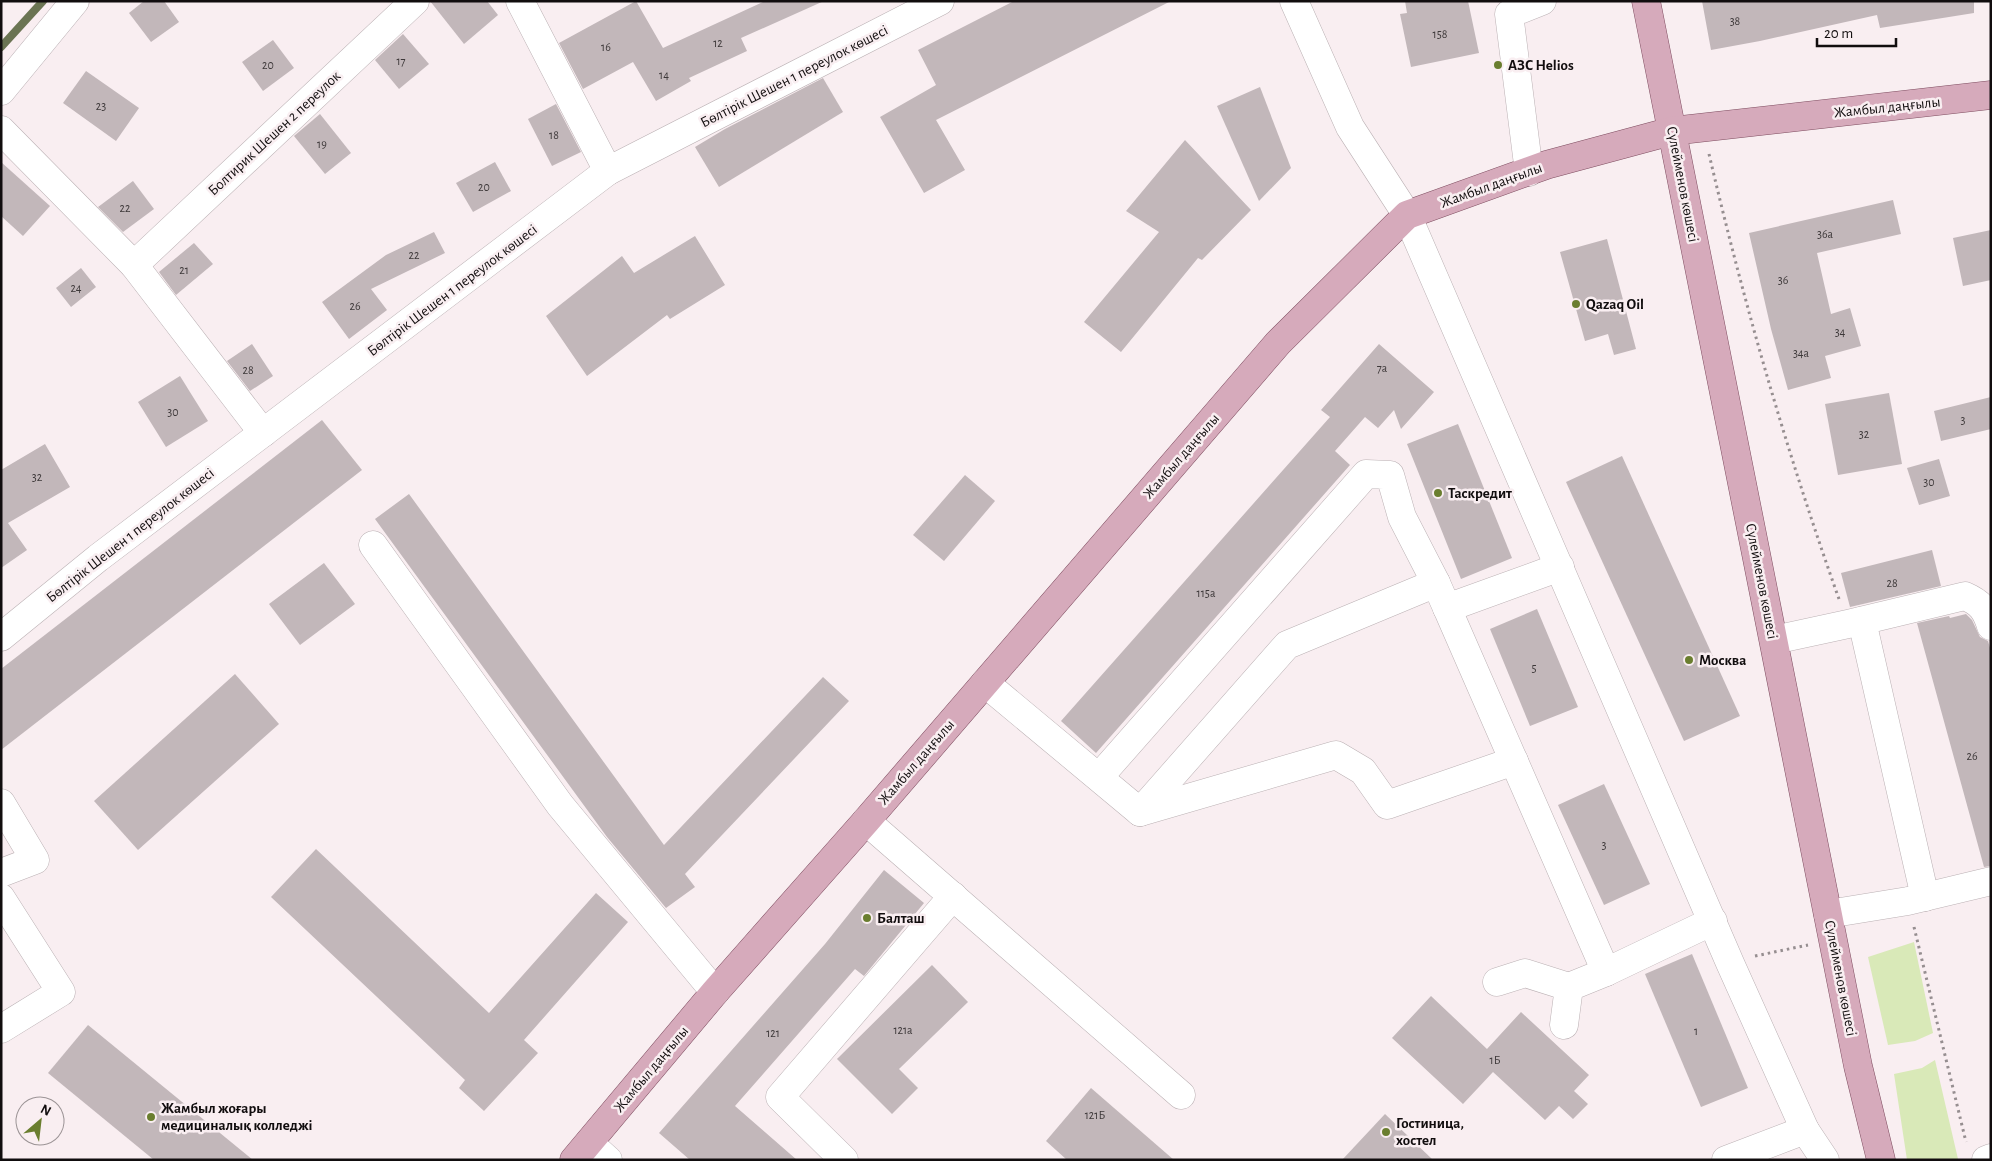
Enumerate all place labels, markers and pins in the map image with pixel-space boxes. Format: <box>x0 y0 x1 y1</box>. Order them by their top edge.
place label: АЗС Helios <box>1508 58 1574 73</box>
marker: АЗС Helios <box>1492 59 1504 71</box>
place label: Qazaq Oil <box>1586 297 1644 312</box>
marker: Qazaq Oil <box>1570 298 1582 310</box>
place label: Таскредит <box>1448 486 1512 501</box>
marker: Таскредит <box>1432 487 1444 499</box>
place label: Москва <box>1699 653 1746 668</box>
marker: Москва <box>1683 654 1695 666</box>
place label: Балташ <box>877 911 925 926</box>
marker: Балташ <box>861 912 873 924</box>
place label: Жамбыл жоғары медициналық колледжі <box>161 1101 313 1133</box>
marker: Жамбыл жоғары медициналық колледжі <box>145 1111 157 1123</box>
place label: Гостиница, хостел <box>1396 1116 1464 1148</box>
marker: Гостиница, хостел <box>1380 1126 1392 1138</box>

